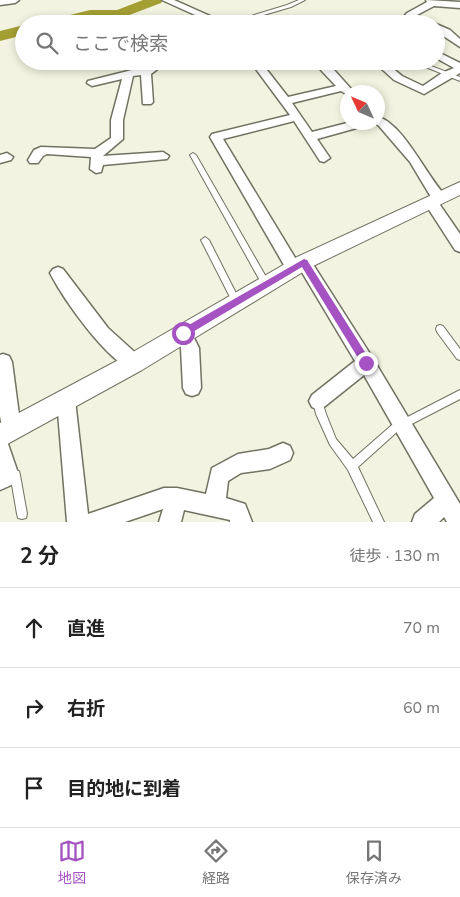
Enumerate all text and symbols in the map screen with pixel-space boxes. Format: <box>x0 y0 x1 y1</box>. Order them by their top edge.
search box <box>15 15 445 70</box>
icon: search <box>33 29 61 57</box>
text: ここで検索 <box>73 31 168 57</box>
north arrow <box>340 85 385 130</box>
route start <box>172 322 195 345</box>
route end <box>355 352 378 375</box>
text: 2 分 <box>20 542 59 570</box>
text: 徒歩 · 130 m <box>350 545 440 567</box>
icon: ahead <box>20 614 48 642</box>
text: 直進 <box>67 616 105 642</box>
text: 70 m <box>403 617 440 639</box>
icon: right <box>20 694 48 722</box>
text: 右折 <box>67 696 105 722</box>
text: 60 m <box>403 697 440 719</box>
icon: arrive <box>20 774 48 802</box>
text: 目的地に到着 <box>67 776 181 802</box>
tab: 地図 <box>58 837 86 888</box>
tab: 経路 <box>202 837 230 888</box>
tab: 保存済み <box>346 837 402 888</box>

